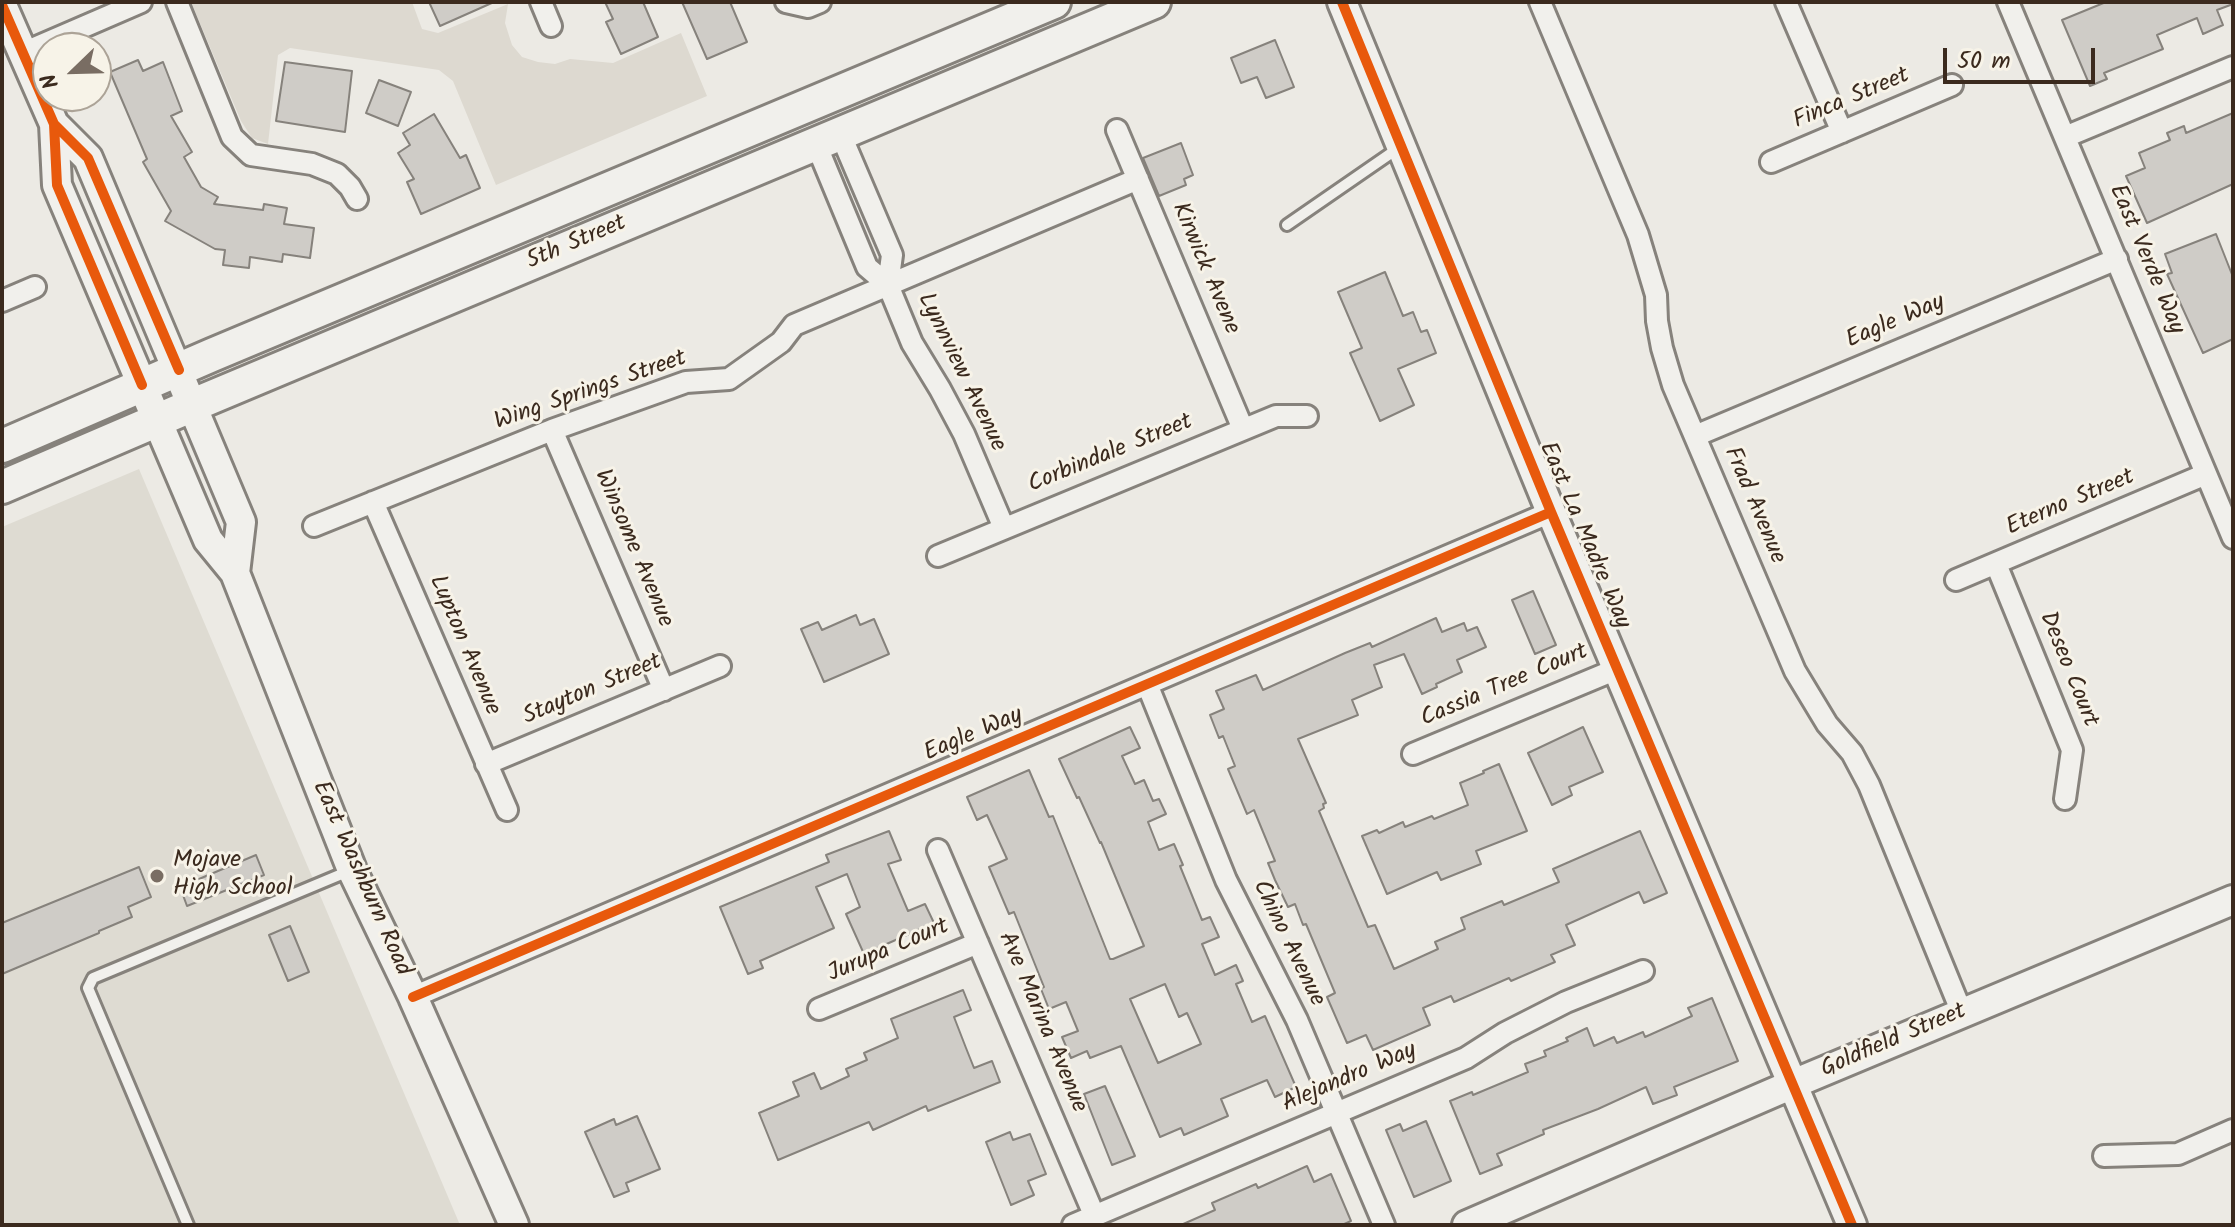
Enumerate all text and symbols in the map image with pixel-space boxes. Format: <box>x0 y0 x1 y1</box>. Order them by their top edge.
north arrow <box>32 32 112 112</box>
scale bar <box>1947 32 2099 82</box>
text: 50 m <box>1957 42 2011 81</box>
street label: Finca Street <box>1790 63 1914 137</box>
text: N <box>32 68 70 94</box>
street label: East Verde Way <box>2101 181 2189 339</box>
street label: Kirwick Avene <box>1163 199 1245 339</box>
street label: 5th Street <box>523 210 631 278</box>
street label: Lynnview Avenue <box>909 289 1011 457</box>
street label: Eagle Way <box>1842 289 1950 357</box>
street label: Wing Springs Street <box>491 346 691 438</box>
street label: Corbindale Street <box>1025 409 1197 501</box>
street label: East La Madre Way <box>1531 438 1635 634</box>
street label: Frad Avenue <box>1716 443 1790 569</box>
street label: Eterno Street <box>2003 464 2139 544</box>
street label: Winsome Avenue <box>586 466 678 632</box>
street label: Lupton Avenue <box>421 572 505 720</box>
street label: Deseo Court <box>2031 608 2103 732</box>
street label: Cassia Tree Court <box>1417 639 1593 735</box>
street label: Stayton Street <box>519 649 667 733</box>
street label: Eagle Way <box>920 702 1028 770</box>
street label: East Washburn Road <box>304 777 416 981</box>
place label: Mojave High School <box>173 848 293 904</box>
marker: Mojave High School <box>148 867 166 885</box>
street label: Chino Avenue <box>1244 876 1330 1012</box>
street label: Jurupa Court <box>824 914 954 990</box>
street label: Ave Marina Avenue <box>990 928 1092 1118</box>
street label: Goldfield Street <box>1817 998 1971 1086</box>
street label: Alejandro Way <box>1279 1038 1421 1120</box>

